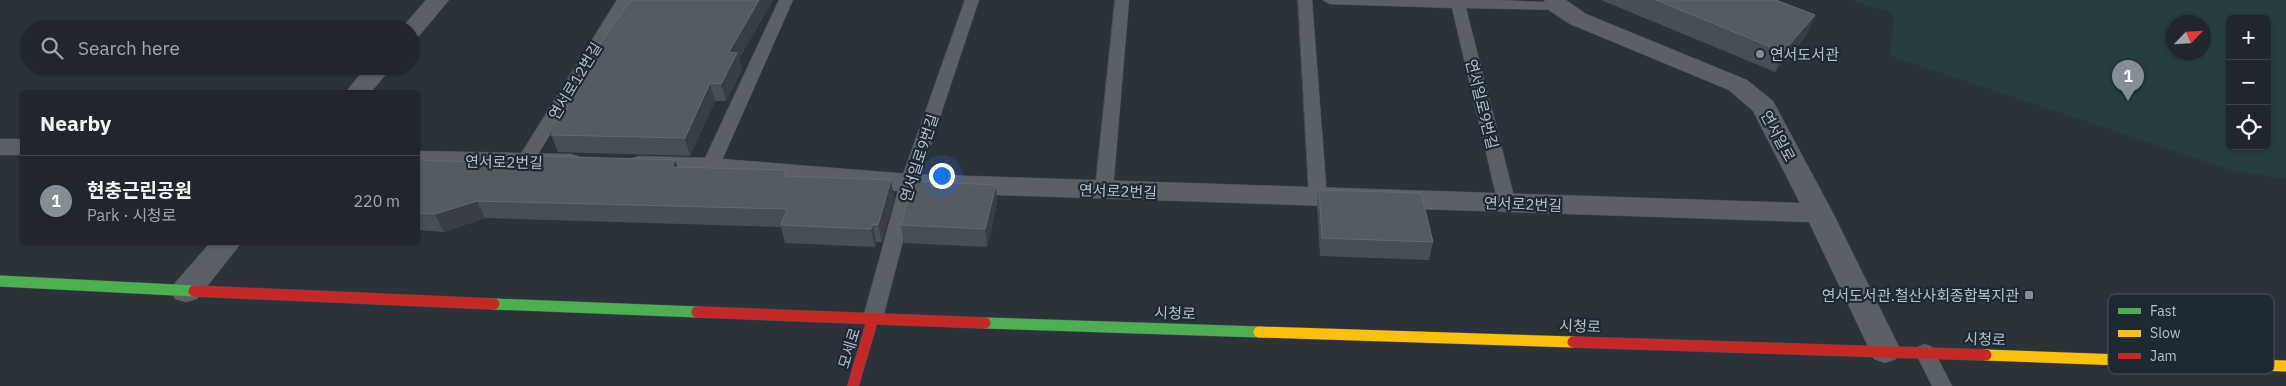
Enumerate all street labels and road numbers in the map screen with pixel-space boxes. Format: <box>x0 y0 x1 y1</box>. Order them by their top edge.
street label: 연서로12번길 <box>544 39 606 123</box>
street label: 연서일로9번길 <box>1462 57 1502 151</box>
street label: 연서일로 <box>1757 107 1799 165</box>
street label: 연서일로9번길 <box>896 111 942 205</box>
street label: 연서로2번길 <box>465 152 543 172</box>
street label: 연서로2번길 <box>1079 180 1157 202</box>
street label: 연서로2번길 <box>1484 193 1562 215</box>
street label: 시청로 <box>1154 303 1196 323</box>
street label: 시청로 <box>1559 316 1601 336</box>
street label: 모세로 <box>834 325 864 371</box>
street label: 시청로 <box>1964 329 2006 349</box>

